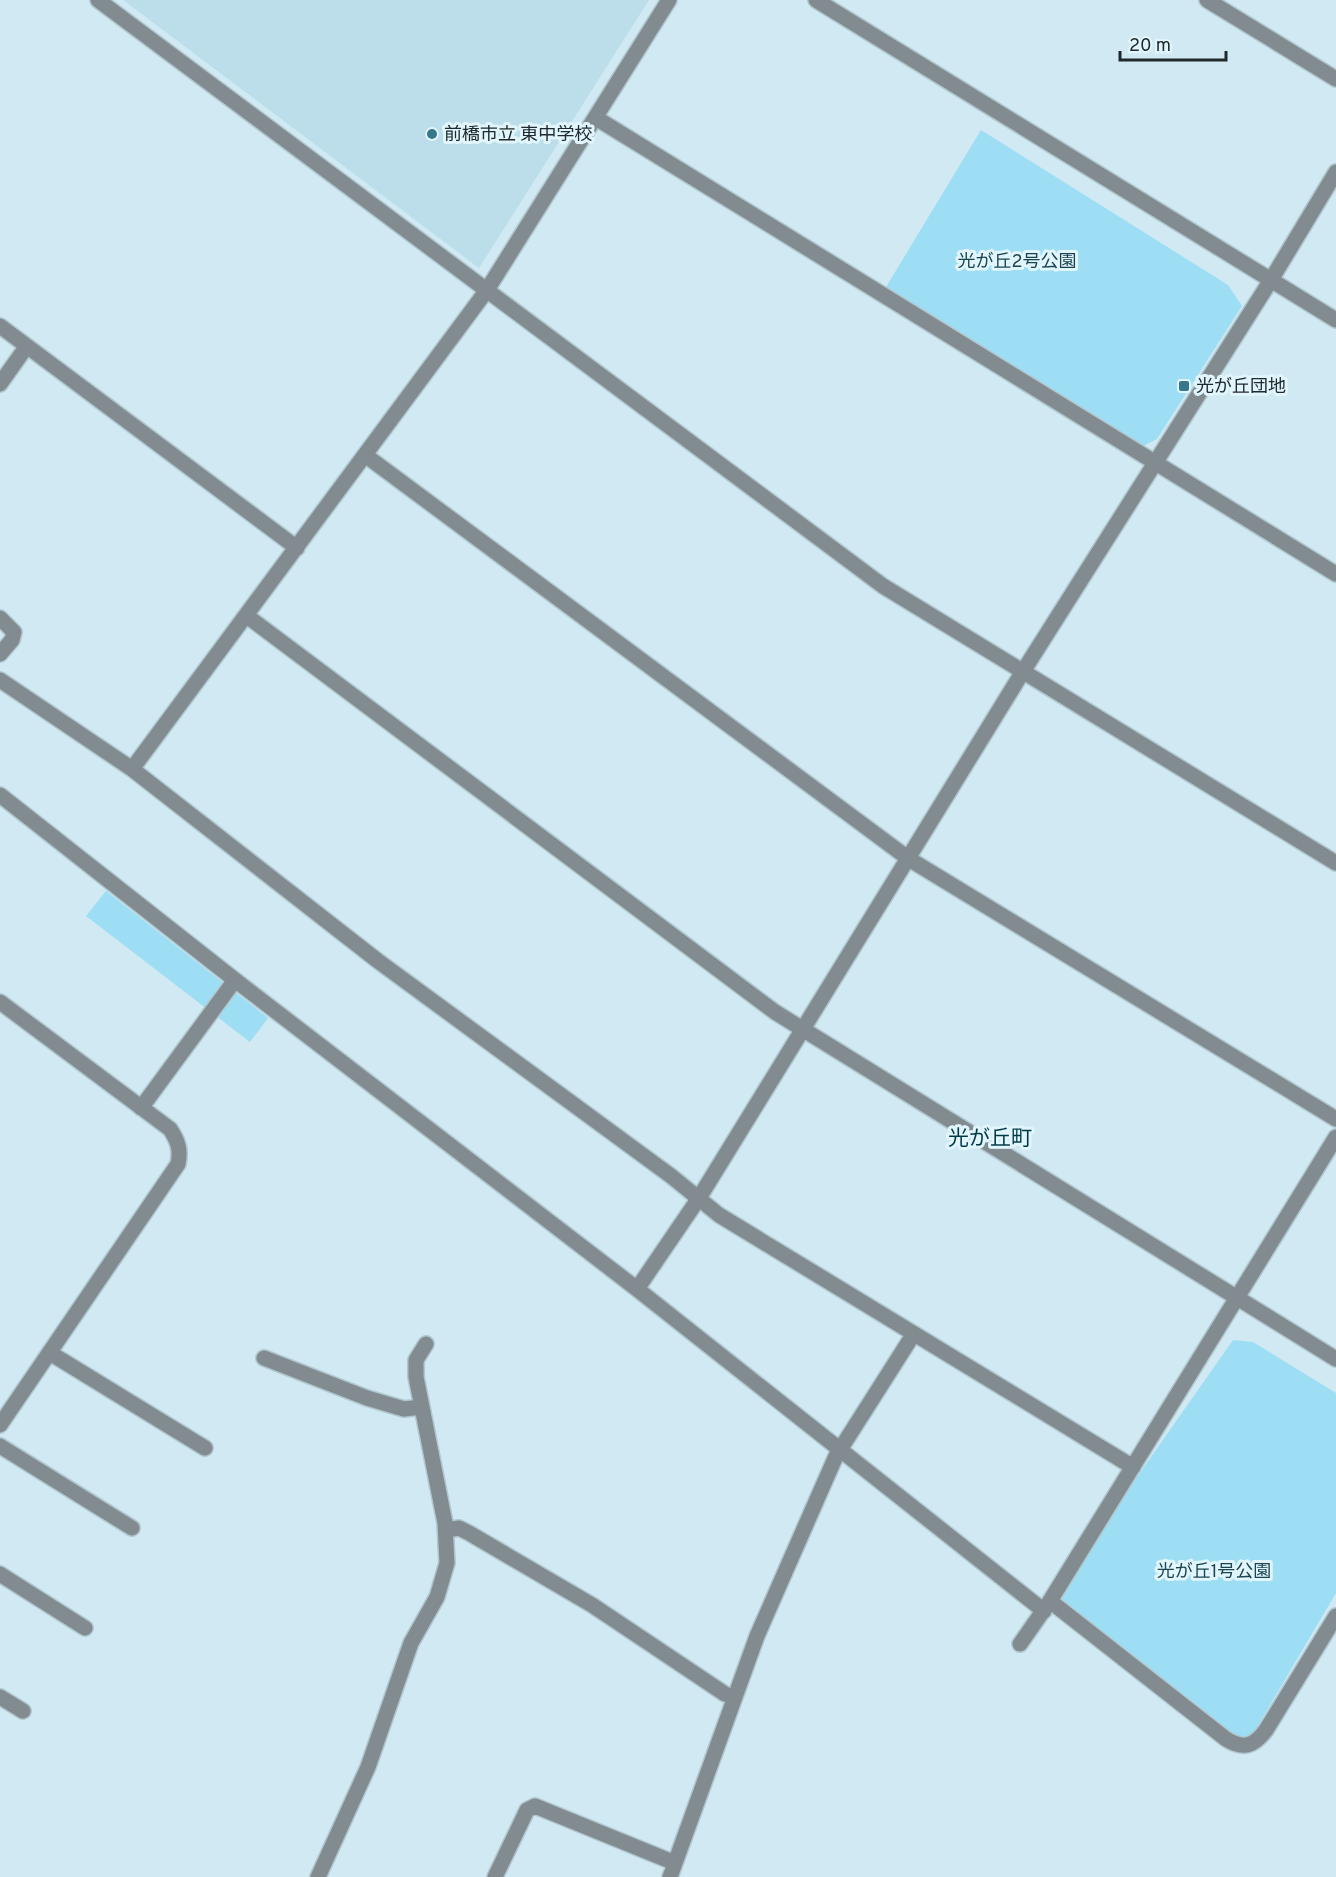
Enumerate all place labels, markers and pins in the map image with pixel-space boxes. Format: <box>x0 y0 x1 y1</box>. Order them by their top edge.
place label: 前橋市立 東中学校 <box>444 124 592 147</box>
marker: 前橋市立 東中学校 <box>425 127 439 141</box>
place label: 光が丘団地 <box>1196 376 1286 399</box>
marker: 光が丘団地 <box>1177 379 1191 393</box>

